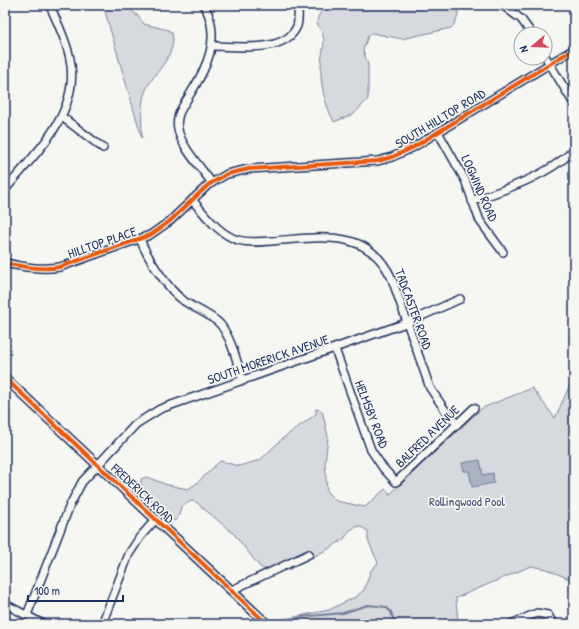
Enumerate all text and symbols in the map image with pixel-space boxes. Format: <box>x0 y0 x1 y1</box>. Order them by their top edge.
north arrow <box>513 26 553 66</box>
text: N <box>516 44 531 54</box>
street label: SOUTH HILLTOP ROAD <box>391 83 489 152</box>
street label: LOGWIND ROAD <box>457 152 503 225</box>
street label: HILLTOP PLACE <box>65 222 139 262</box>
street label: TADCASTER ROAD <box>391 266 437 353</box>
street label: SOUTH MORERICK AVENUE <box>205 330 331 388</box>
street label: HELMSBY ROAD <box>351 377 393 451</box>
street label: BALFRED AVENUE <box>391 401 463 471</box>
street label: FREDERICK ROAD <box>107 458 179 527</box>
park label: Rollingwood Pool <box>429 492 506 510</box>
scale bar <box>28 577 123 603</box>
text: 100 m <box>34 582 60 599</box>

